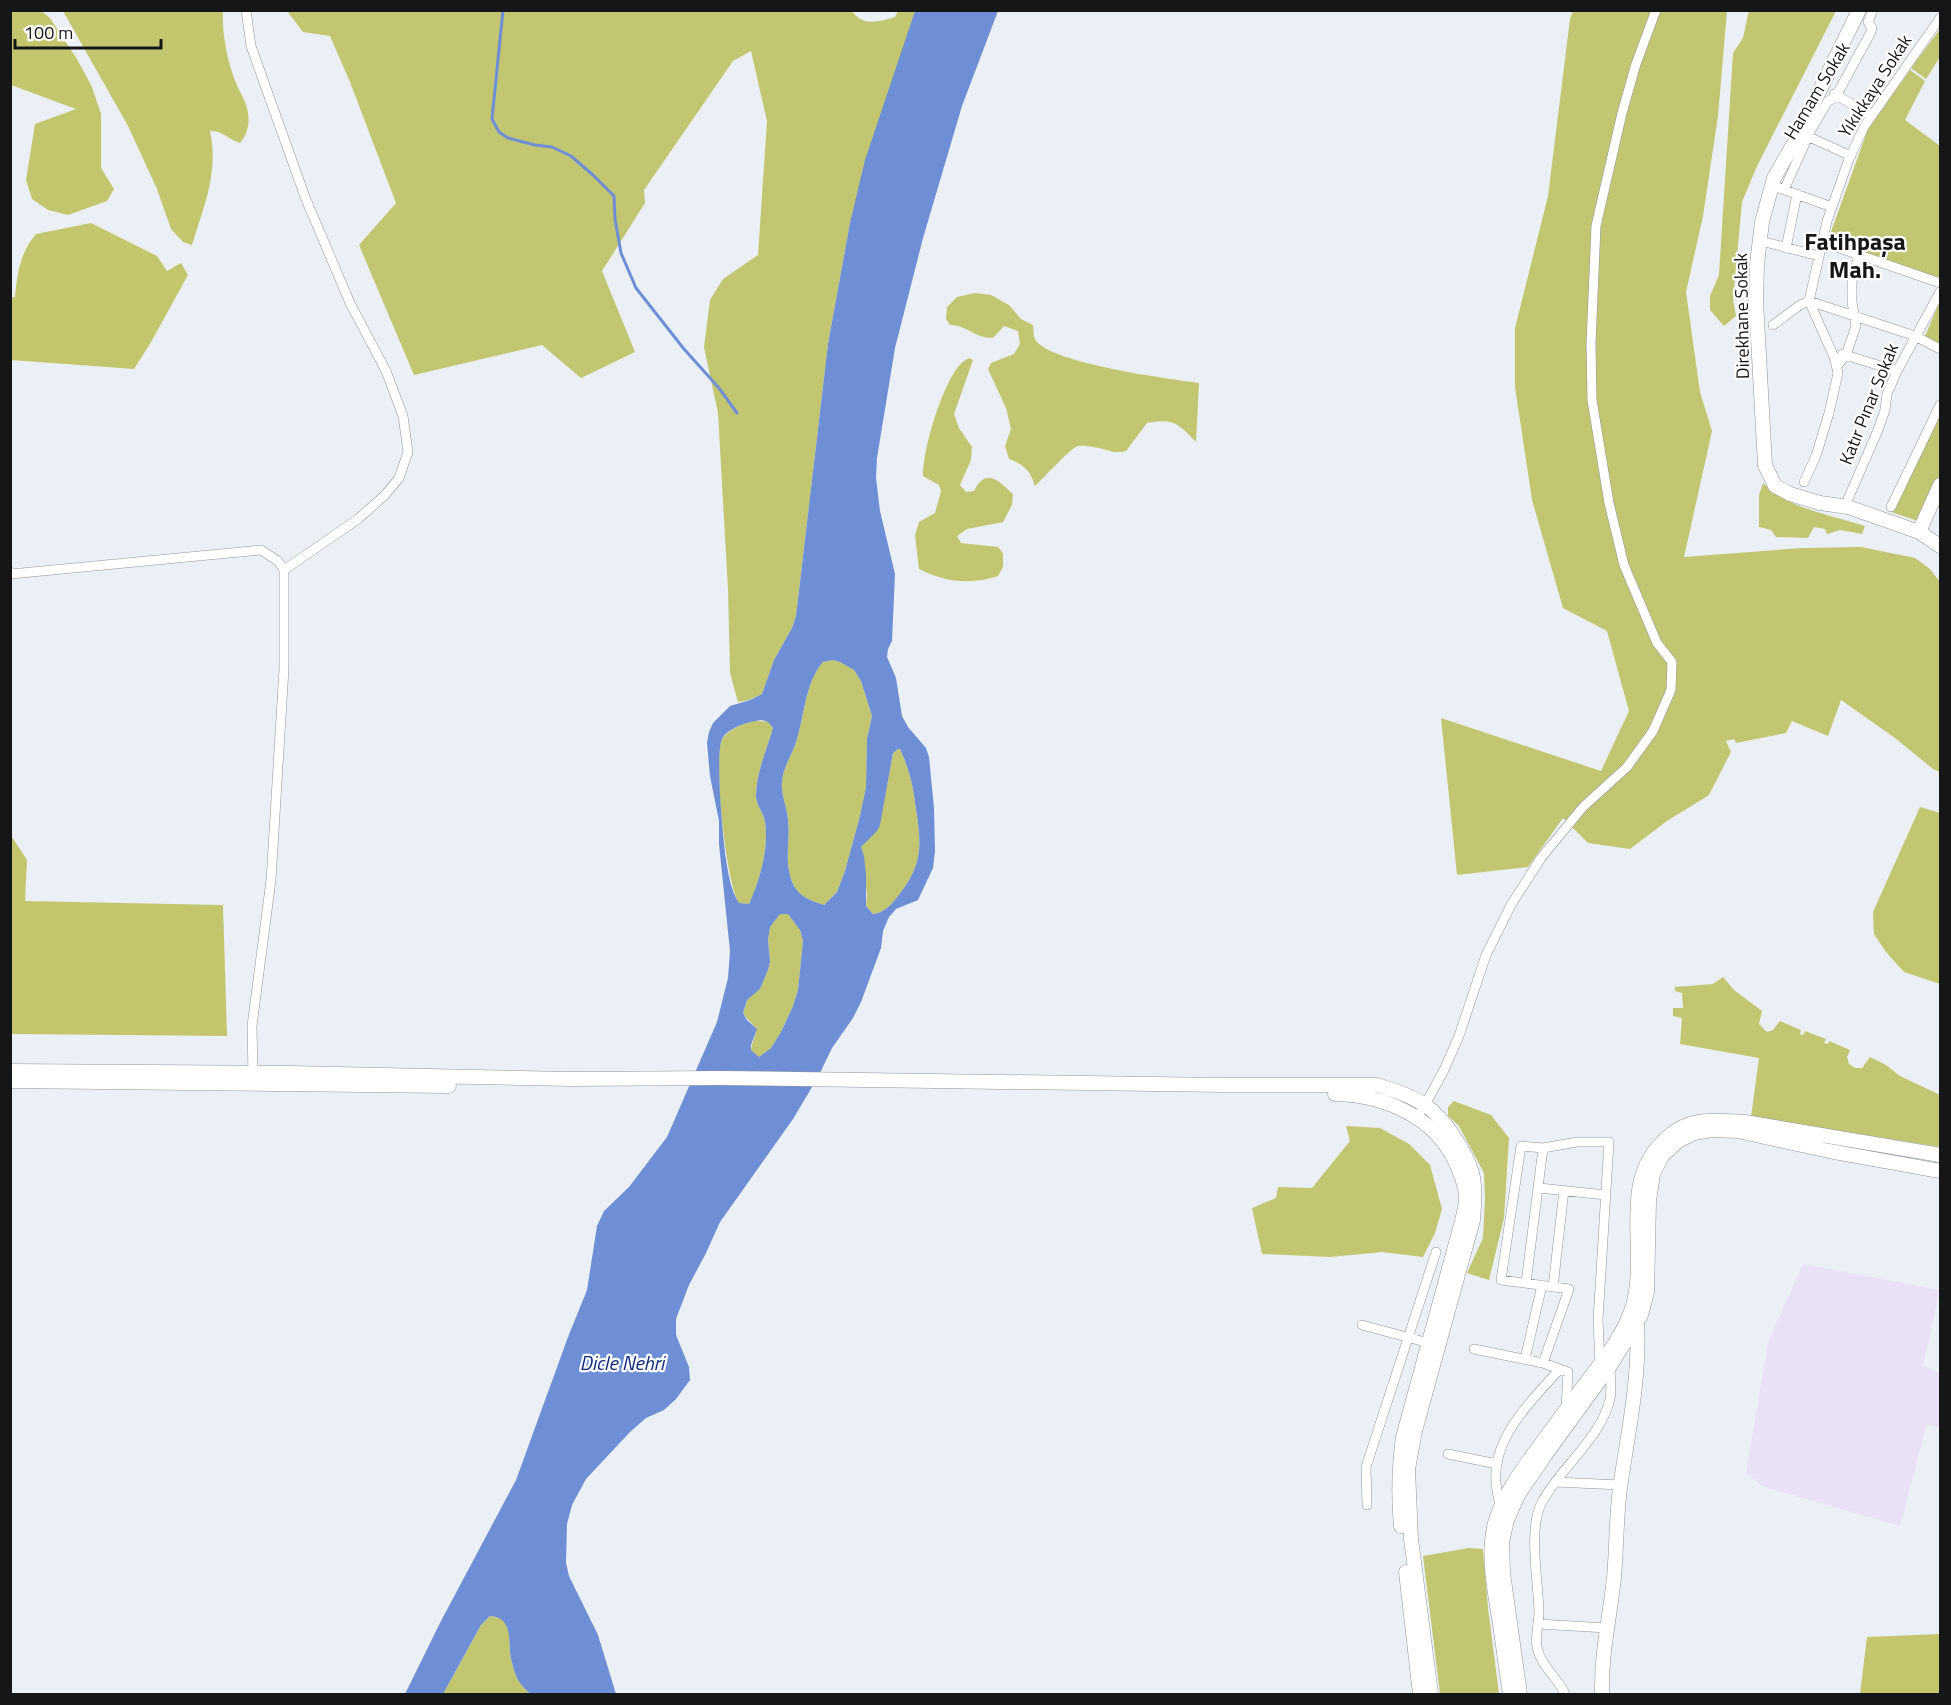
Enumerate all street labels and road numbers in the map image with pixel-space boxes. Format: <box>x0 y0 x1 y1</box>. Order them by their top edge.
street label: Yıkıkkaya Sokak <box>1831 28 1918 143</box>
street label: Hamam Sokak <box>1777 36 1857 145</box>
street label: Direkhane Sokak <box>1727 252 1756 379</box>
street label: Katır Pınar Sokak <box>1832 339 1905 469</box>

